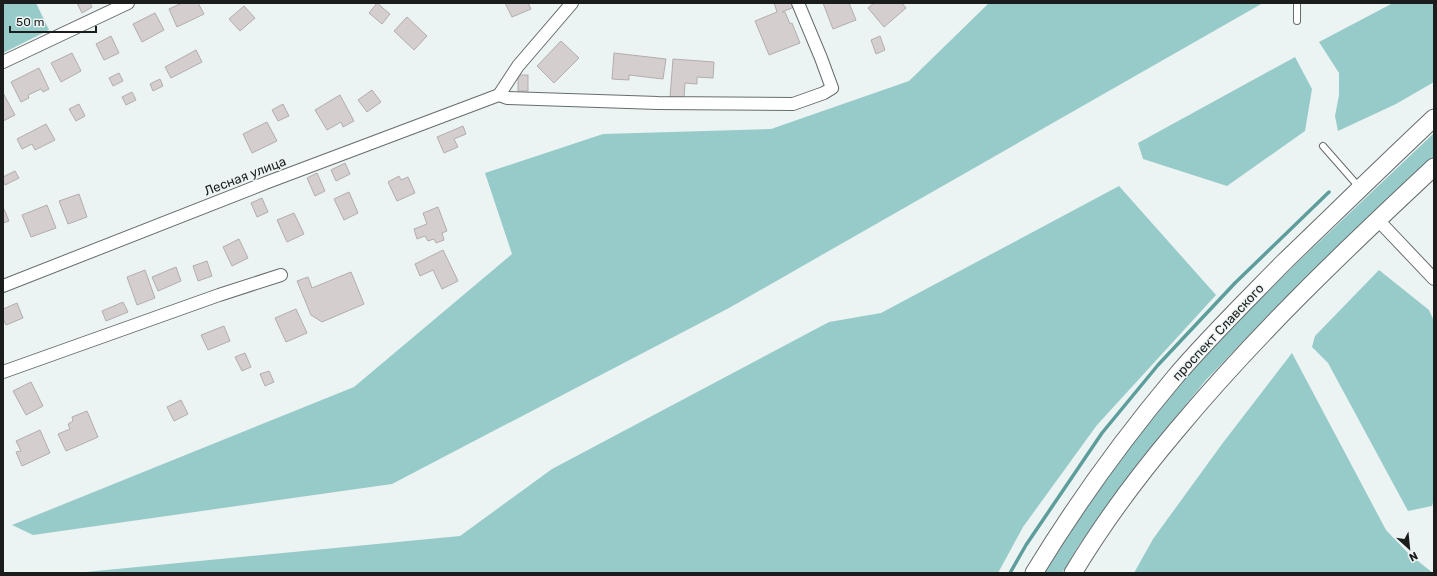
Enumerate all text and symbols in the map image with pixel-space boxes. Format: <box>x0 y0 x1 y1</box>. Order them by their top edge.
scale bar <box>10 8 96 34</box>
text: 50 m <box>16 15 44 29</box>
street label: Лесная улица <box>202 154 288 198</box>
street label: проспект Славского <box>1169 281 1267 383</box>
north arrow <box>1389 528 1429 568</box>
text: N <box>1407 549 1420 564</box>

